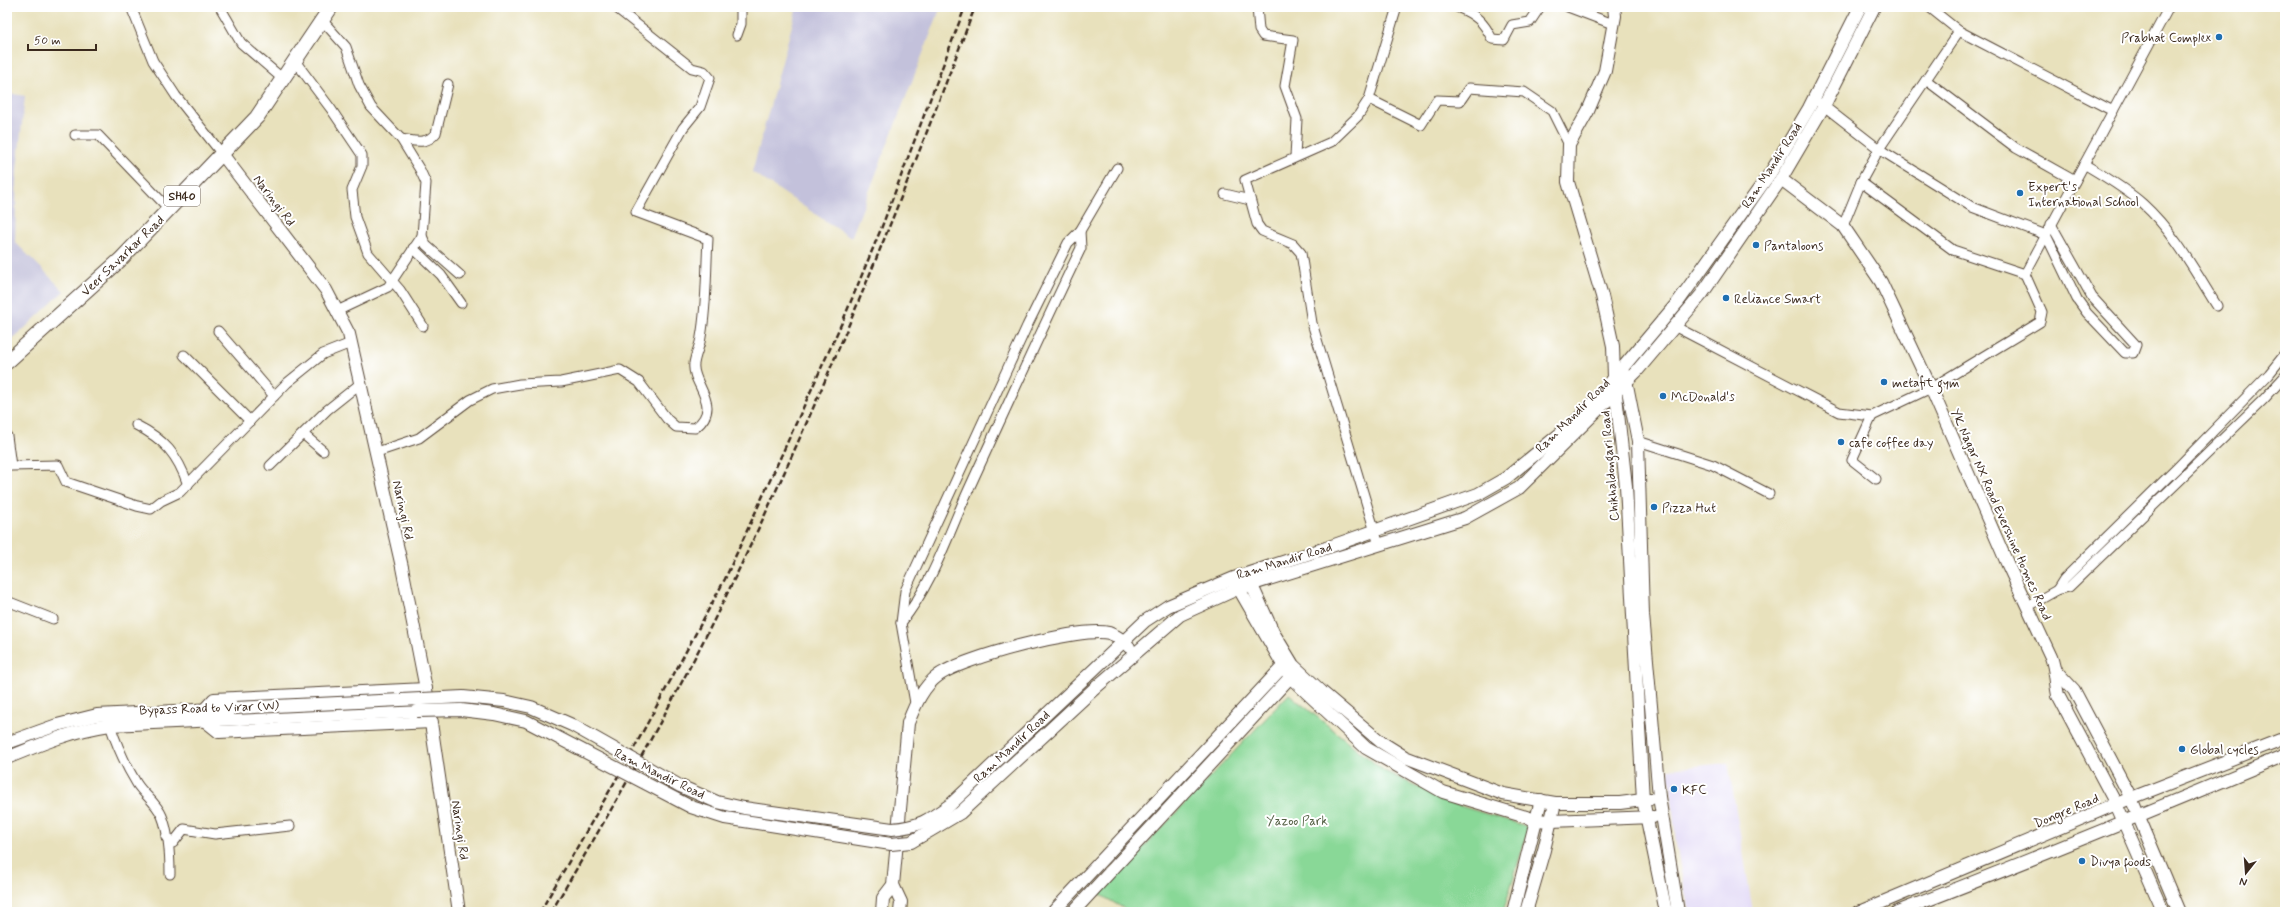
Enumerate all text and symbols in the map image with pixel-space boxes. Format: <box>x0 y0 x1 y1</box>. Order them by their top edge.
scale bar <box>28 26 96 52</box>
place label: Prabhat Complex <box>2121 30 2211 47</box>
marker: Prabhat Complex <box>2214 32 2224 42</box>
text: 50 m <box>34 33 61 49</box>
street label: Ram Mandir Road <box>1738 120 1806 212</box>
street label: Naringi Rd <box>249 172 299 230</box>
place label: Expert's International School <box>2028 179 2139 211</box>
road number: SH40 <box>164 186 200 206</box>
marker: Expert's International School <box>2015 188 2025 198</box>
street label: Veer Savarkar Road <box>78 212 168 300</box>
place label: Pantaloons <box>1764 238 1823 255</box>
marker: Pantaloons <box>1751 240 1761 250</box>
place label: Reliance Smart <box>1734 291 1821 308</box>
marker: Reliance Smart <box>1721 293 1731 303</box>
street label: Ram Mandir Road <box>1532 375 1614 457</box>
place label: metafit gym <box>1892 375 1959 394</box>
marker: metafit gym <box>1879 377 1889 387</box>
place label: McDonald's <box>1671 389 1735 406</box>
marker: McDonald's <box>1658 391 1668 401</box>
street label: YK Nagar NX Road Evershine Homes Road <box>1946 406 2055 623</box>
street label: Chikhaldongari Road <box>1597 410 1626 522</box>
place label: cafe coffee day <box>1849 435 1934 452</box>
marker: cafe coffee day <box>1836 437 1846 447</box>
street label: Naringi Rd <box>388 479 417 542</box>
place label: Pizza Hut <box>1662 500 1716 517</box>
marker: Pizza Hut <box>1649 502 1659 512</box>
street label: Ram Mandir Road <box>1235 539 1334 584</box>
street label: Bypass Road to Virar (W) <box>139 698 280 719</box>
street label: Ram Mandir Road <box>970 707 1054 787</box>
place label: Global cycles <box>2190 742 2259 759</box>
marker: Global cycles <box>2177 744 2187 754</box>
street label: Ram Mandir Road <box>611 745 708 804</box>
place label: KFC <box>1682 782 1707 799</box>
marker: KFC <box>1669 784 1679 794</box>
street label: Dongre Road <box>2032 790 2102 834</box>
street label: Naringi Rd <box>447 799 472 861</box>
park label: Yazoo Park <box>1266 813 1328 830</box>
north arrow <box>2226 853 2266 893</box>
place label: Divya foods <box>2090 854 2151 873</box>
marker: Divya foods <box>2077 856 2087 866</box>
text: N <box>2238 874 2249 889</box>

